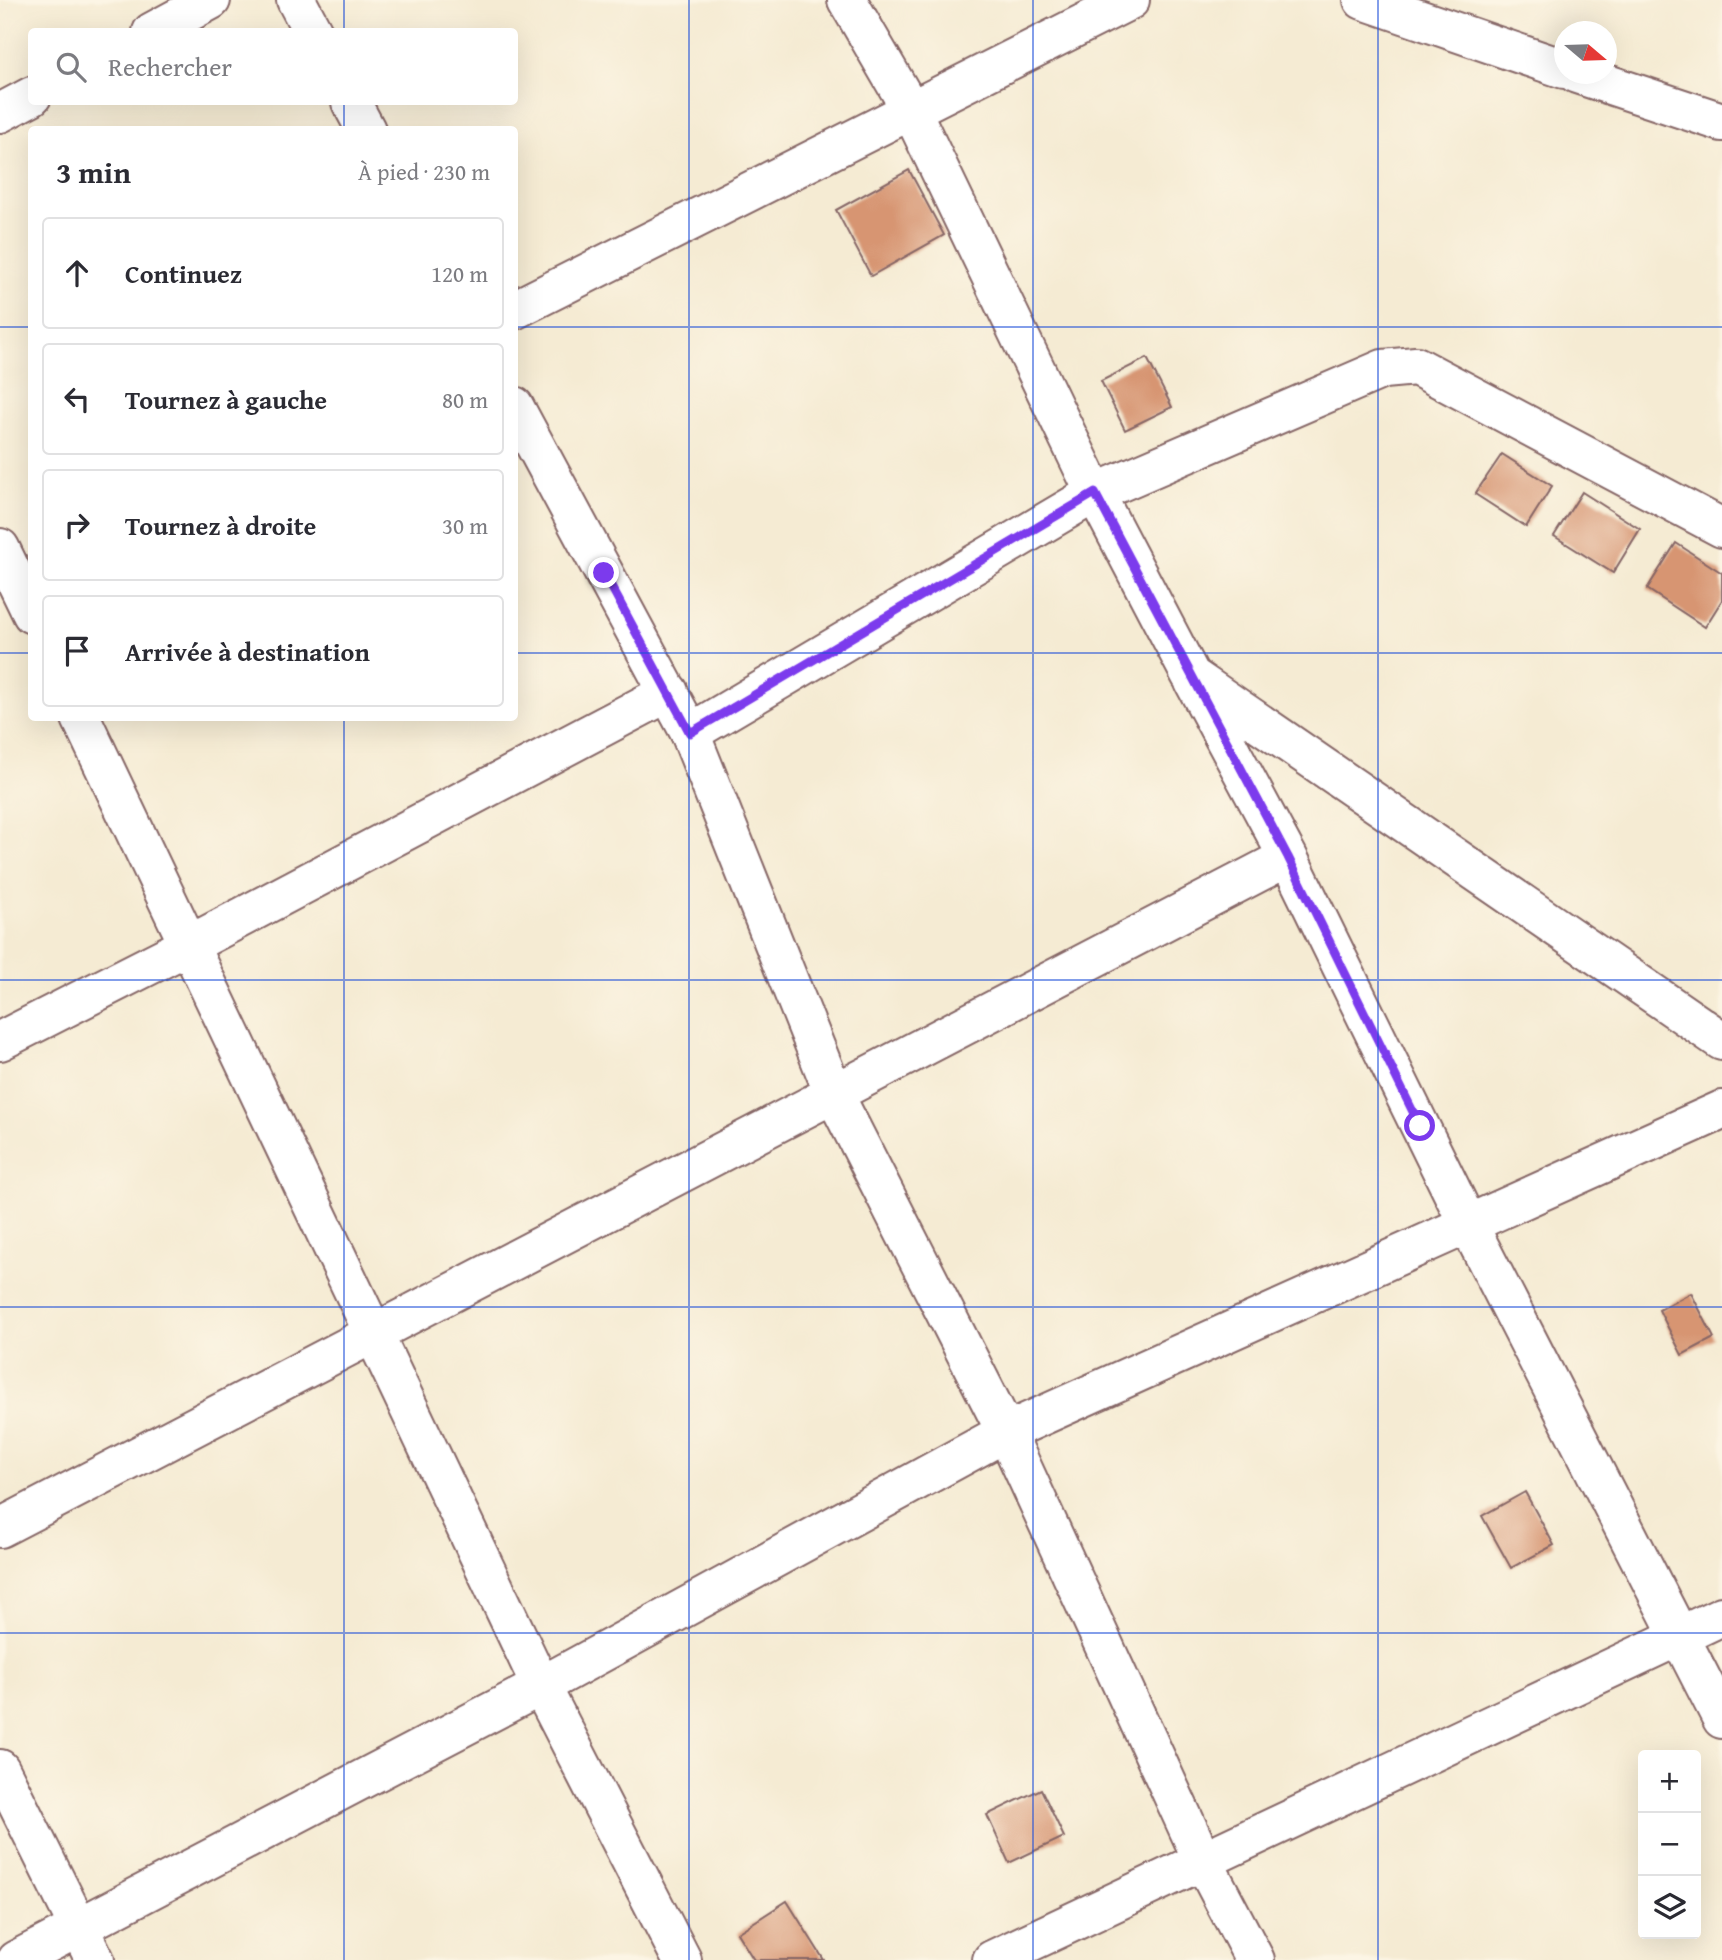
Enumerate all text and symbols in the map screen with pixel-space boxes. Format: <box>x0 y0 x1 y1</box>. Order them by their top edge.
north arrow <box>1554 21 1617 84</box>
search box <box>28 28 518 105</box>
text: Rechercher <box>108 47 232 86</box>
icon: search <box>52 48 90 86</box>
text: 3 min <box>56 150 131 194</box>
text: À pied · 230 m <box>358 155 490 188</box>
icon: ahead <box>58 254 96 292</box>
text: Continuez <box>125 254 242 293</box>
text: 120 m <box>431 257 488 290</box>
icon: left <box>58 380 96 418</box>
text: Tournez à gauche <box>125 380 327 419</box>
text: 80 m <box>442 383 488 416</box>
icon: right <box>58 506 96 544</box>
text: Tournez à droite <box>125 506 316 545</box>
text: 30 m <box>442 509 488 542</box>
route end <box>588 557 619 588</box>
icon: arrive <box>58 632 96 670</box>
text: Arrivée à destination <box>125 632 370 671</box>
route start <box>1404 1110 1435 1141</box>
map controls <box>1638 1750 1701 1939</box>
button: + <box>1638 1750 1701 1813</box>
button: − <box>1638 1813 1701 1876</box>
button: layers <box>1638 1876 1701 1939</box>

